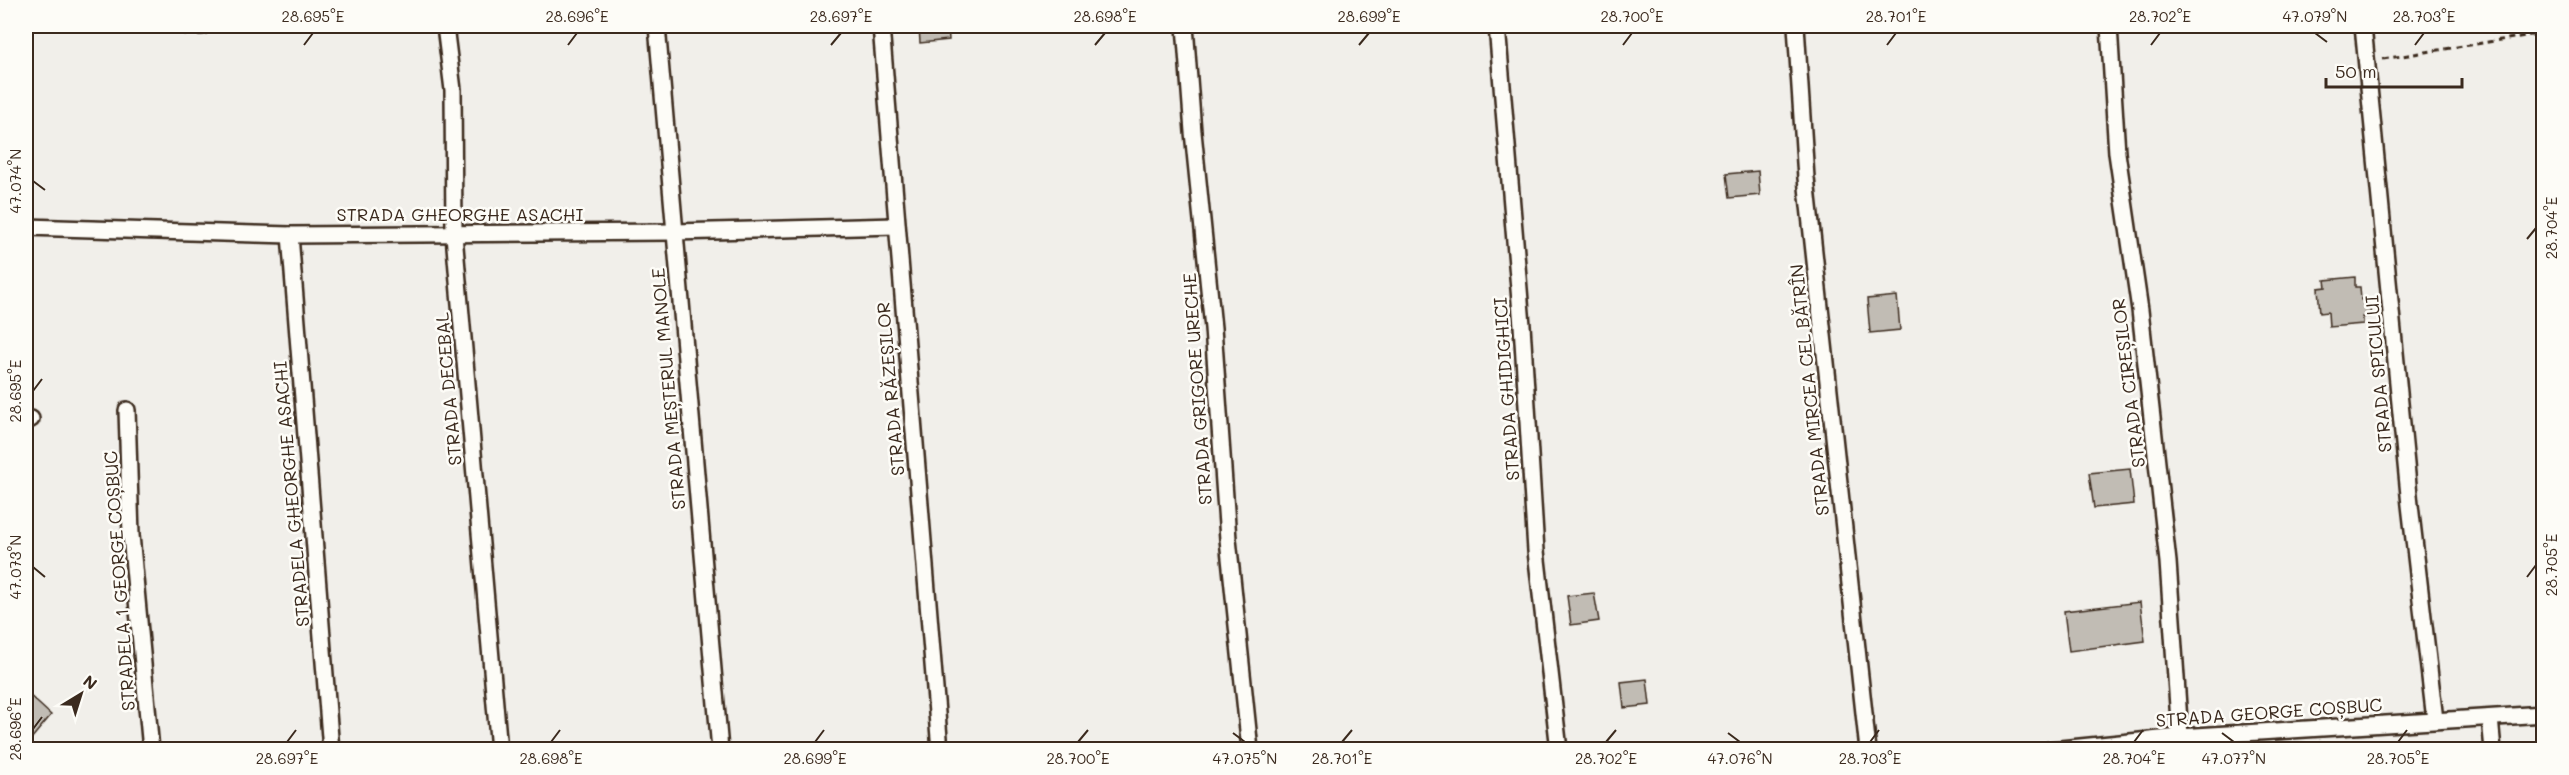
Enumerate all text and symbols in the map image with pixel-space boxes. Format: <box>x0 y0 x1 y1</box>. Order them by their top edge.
text: 28.695°E <box>282 6 345 26</box>
text: 28.696°E <box>545 6 609 26</box>
text: 28.697°E <box>810 6 873 26</box>
text: 28.698°E <box>1073 6 1137 26</box>
text: 28.699°E <box>1337 6 1401 26</box>
text: 28.700°E <box>1600 6 1664 26</box>
text: 28.701°E <box>1866 6 1927 26</box>
text: 28.702°E <box>2129 6 2191 26</box>
text: 47.079°N <box>2283 6 2347 26</box>
text: 28.703°E <box>2393 6 2456 26</box>
scale bar <box>2326 51 2462 89</box>
text: 50 m <box>2335 59 2377 83</box>
text: 47.074°N <box>5 149 25 213</box>
text: 28.704°E <box>2541 196 2561 259</box>
street label: STRADA GHEORGHE ASACHI <box>337 202 584 226</box>
street label: STRADA MIRCEA CEL BĂTRÎN <box>1784 263 1834 517</box>
street label: STRADA MEȘTERUL MANOLE <box>645 267 691 511</box>
street label: STRADA GRIGORE URECHE <box>1177 272 1217 506</box>
street label: STRADA SPICULUI <box>2359 294 2397 454</box>
street label: STRADA GHIDIGHICI <box>1488 296 1524 482</box>
street label: STRADA CIREȘILOR <box>2106 297 2150 469</box>
street label: STRADA RĂZEȘILOR <box>870 301 910 477</box>
street label: STRADA DECEBAL <box>429 311 467 467</box>
text: 28.695°E <box>5 359 25 422</box>
street label: STRADELA GHEORGHE ASACHI <box>267 360 315 628</box>
street label: STRADELA 1 GEORGE COȘBUC <box>98 450 140 712</box>
text: 28.705°E <box>2541 533 2561 596</box>
text: 47.073°N <box>5 535 25 599</box>
north arrow <box>51 664 111 724</box>
text: N <box>79 670 102 694</box>
street label: STRADA GEORGE COȘBUC <box>2155 692 2383 732</box>
text: 28.696°E <box>5 697 25 761</box>
text: 28.697°E <box>256 748 319 768</box>
text: 28.698°E <box>519 748 583 768</box>
text: 28.699°E <box>783 748 847 768</box>
text: 28.700°E <box>1046 748 1110 768</box>
text: 47.075°N <box>1213 748 1277 768</box>
text: 28.701°E <box>1312 748 1373 768</box>
text: 28.702°E <box>1575 748 1637 768</box>
text: 47.076°N <box>1707 748 1773 768</box>
text: 28.703°E <box>1839 748 1902 768</box>
text: 28.704°E <box>2103 748 2166 768</box>
text: 47.077°N <box>2202 748 2266 768</box>
text: 28.705°E <box>2367 748 2430 768</box>

